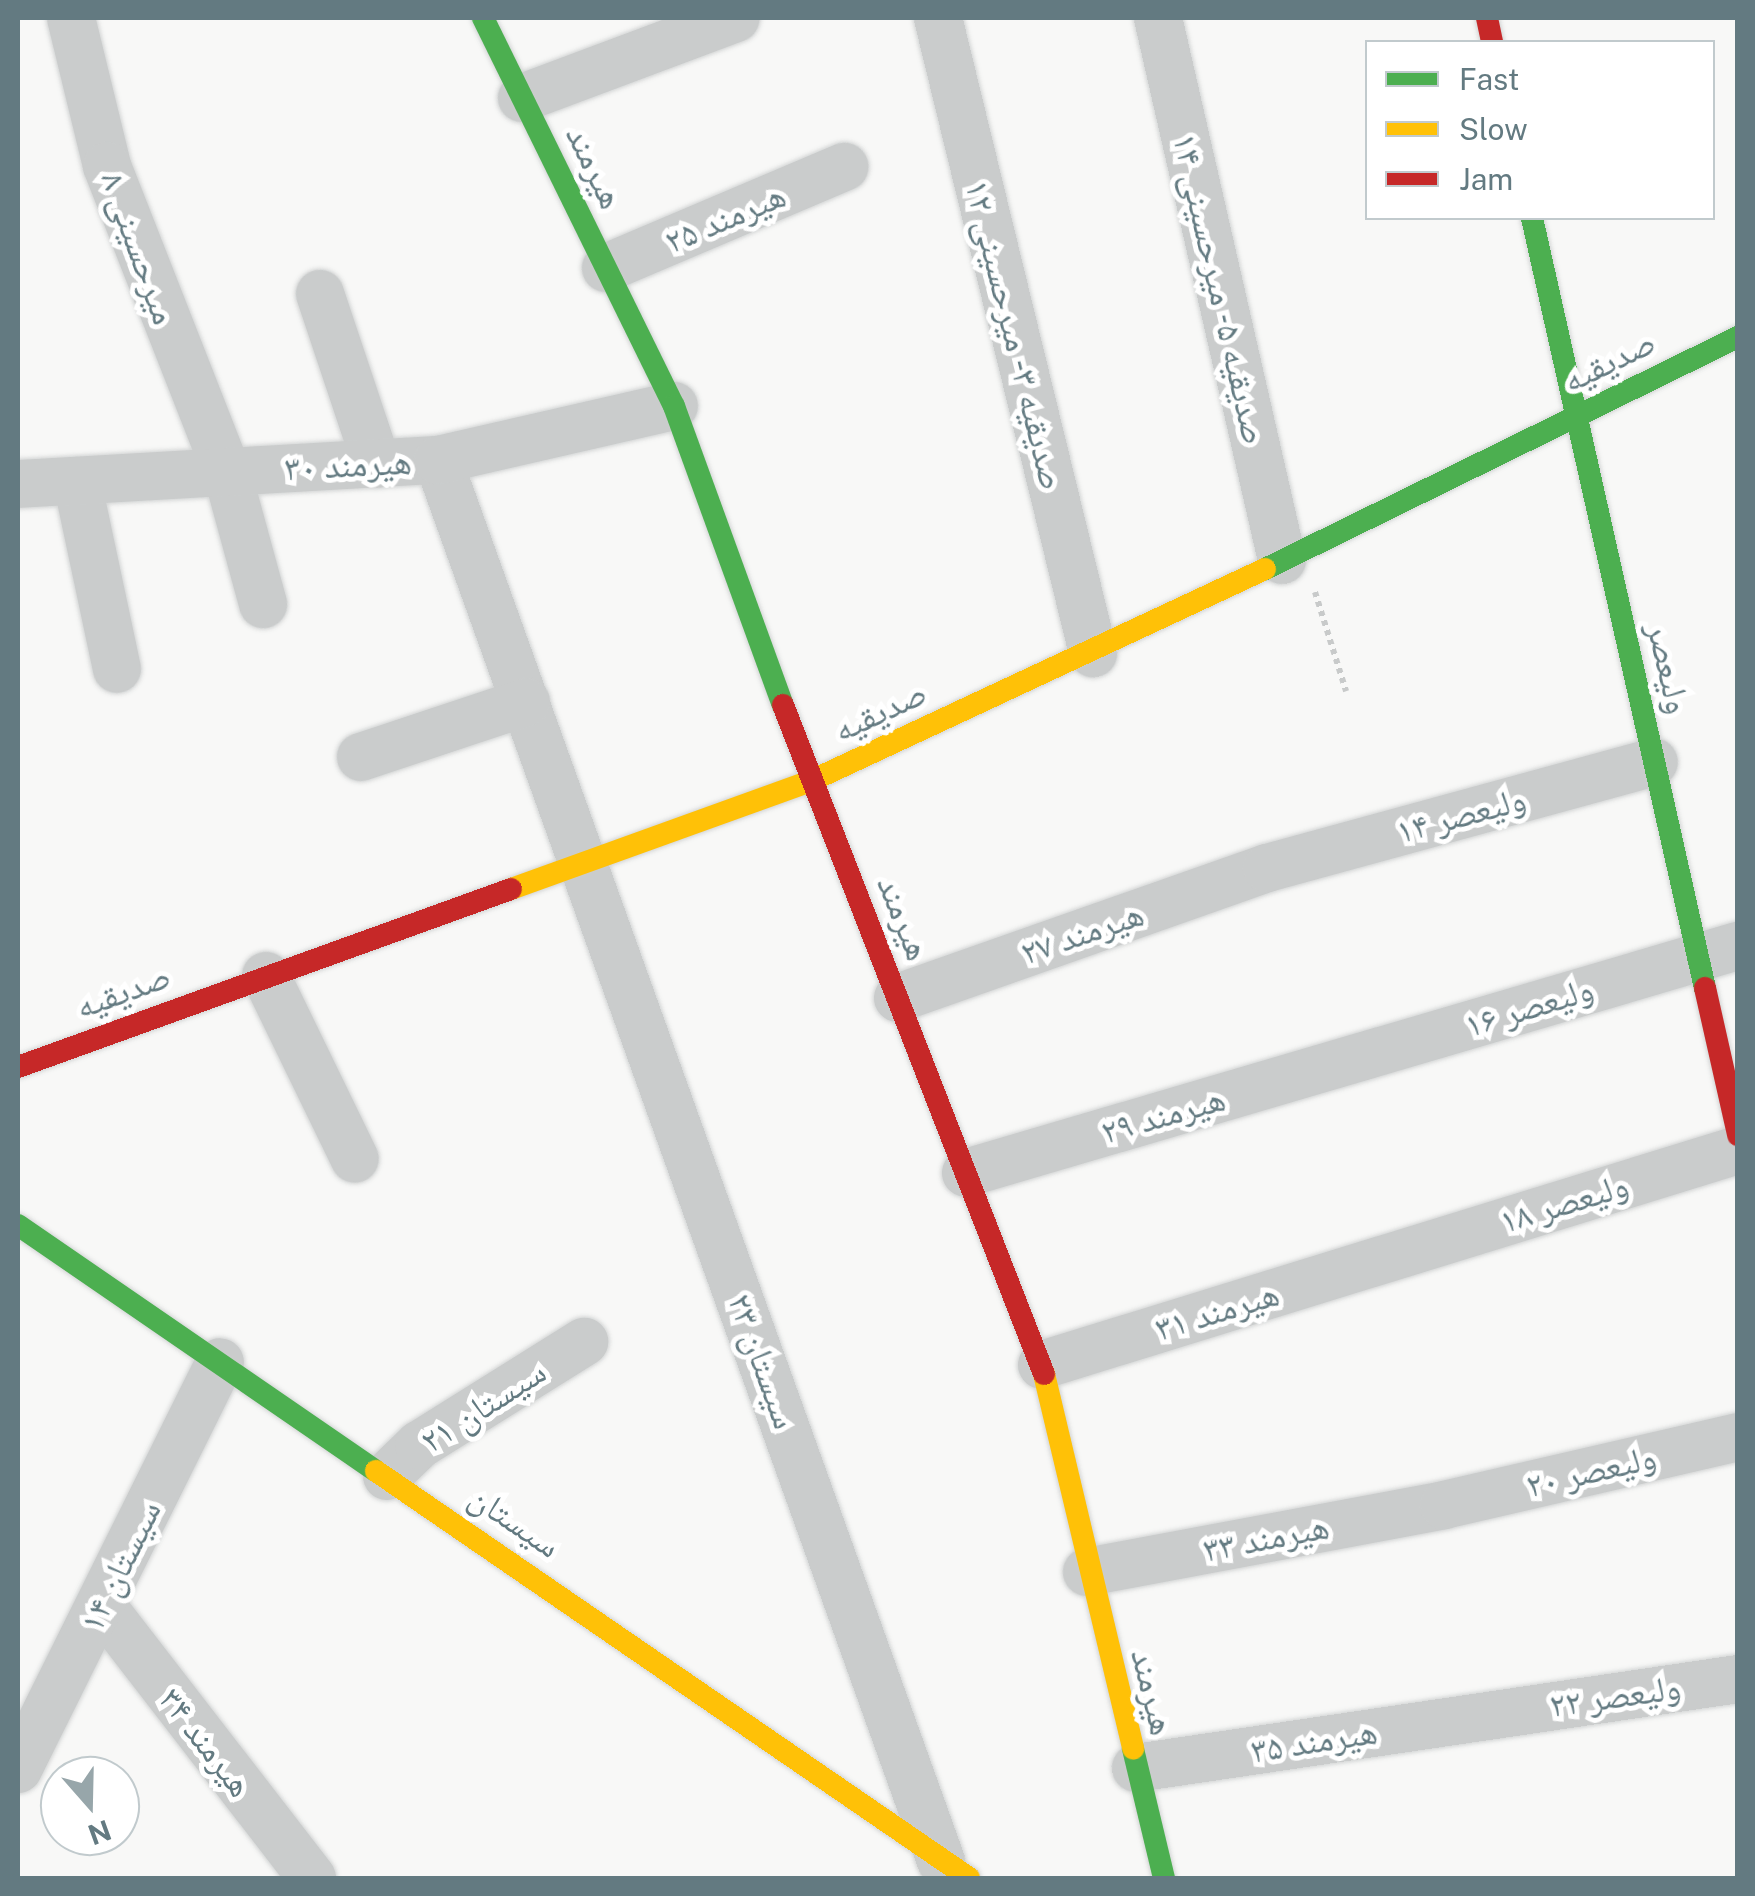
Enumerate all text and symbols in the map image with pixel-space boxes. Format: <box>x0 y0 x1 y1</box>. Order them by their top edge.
legend <box>1365 40 1715 220</box>
text: Fast <box>1459 61 1519 97</box>
text: Slow <box>1459 111 1528 147</box>
street label: هیرمند <box>557 119 633 215</box>
street label: صدیقیه ۵ - میرحسینی ۱۴ <box>1163 125 1277 453</box>
text: Jam <box>1459 161 1513 197</box>
street label: میرحسینی ۸ <box>92 166 186 330</box>
street label: صدیقیه ۳ - میرحسینی ۱۲ <box>955 171 1075 499</box>
street label: هیرمند ۲۵ <box>658 174 792 262</box>
street label: صدیقیه <box>1556 321 1662 401</box>
street label: هیرمند ۳۰ <box>283 441 413 489</box>
street label: ولیعصر <box>1638 618 1700 718</box>
street label: صدیقیه <box>827 671 933 751</box>
street label: ولیعصر ۱۴ <box>1392 778 1530 852</box>
street label: هیرمند <box>868 870 940 966</box>
street label: هیرمند ۲۷ <box>1015 892 1149 974</box>
street label: صدیقیه <box>70 954 176 1028</box>
street label: ولیعصر ۱۶ <box>1460 968 1598 1046</box>
street label: هیرمند ۲۹ <box>1096 1077 1230 1153</box>
street label: ولیعصر ۱۸ <box>1495 1164 1633 1242</box>
street label: هیرمند ۳۱ <box>1150 1272 1284 1350</box>
street label: سیستان ۲۳ <box>719 1288 807 1434</box>
street label: سیستان ۲۱ <box>413 1350 553 1462</box>
street label: ولیعصر ۲۰ <box>1522 1436 1660 1506</box>
street label: سیستان <box>461 1475 569 1567</box>
street label: سیستان ۱۴ <box>70 1494 170 1638</box>
street label: هیرمند ۳۳ <box>1200 1505 1332 1571</box>
street label: هیرمند <box>1122 1645 1184 1739</box>
street label: ولیعصر ۲۲ <box>1547 1666 1683 1726</box>
street label: هیرمند ۳۴ <box>150 1679 262 1805</box>
street label: هیرمند ۳۵ <box>1248 1710 1380 1772</box>
north arrow <box>40 1756 140 1856</box>
text: N <box>84 1814 116 1852</box>

